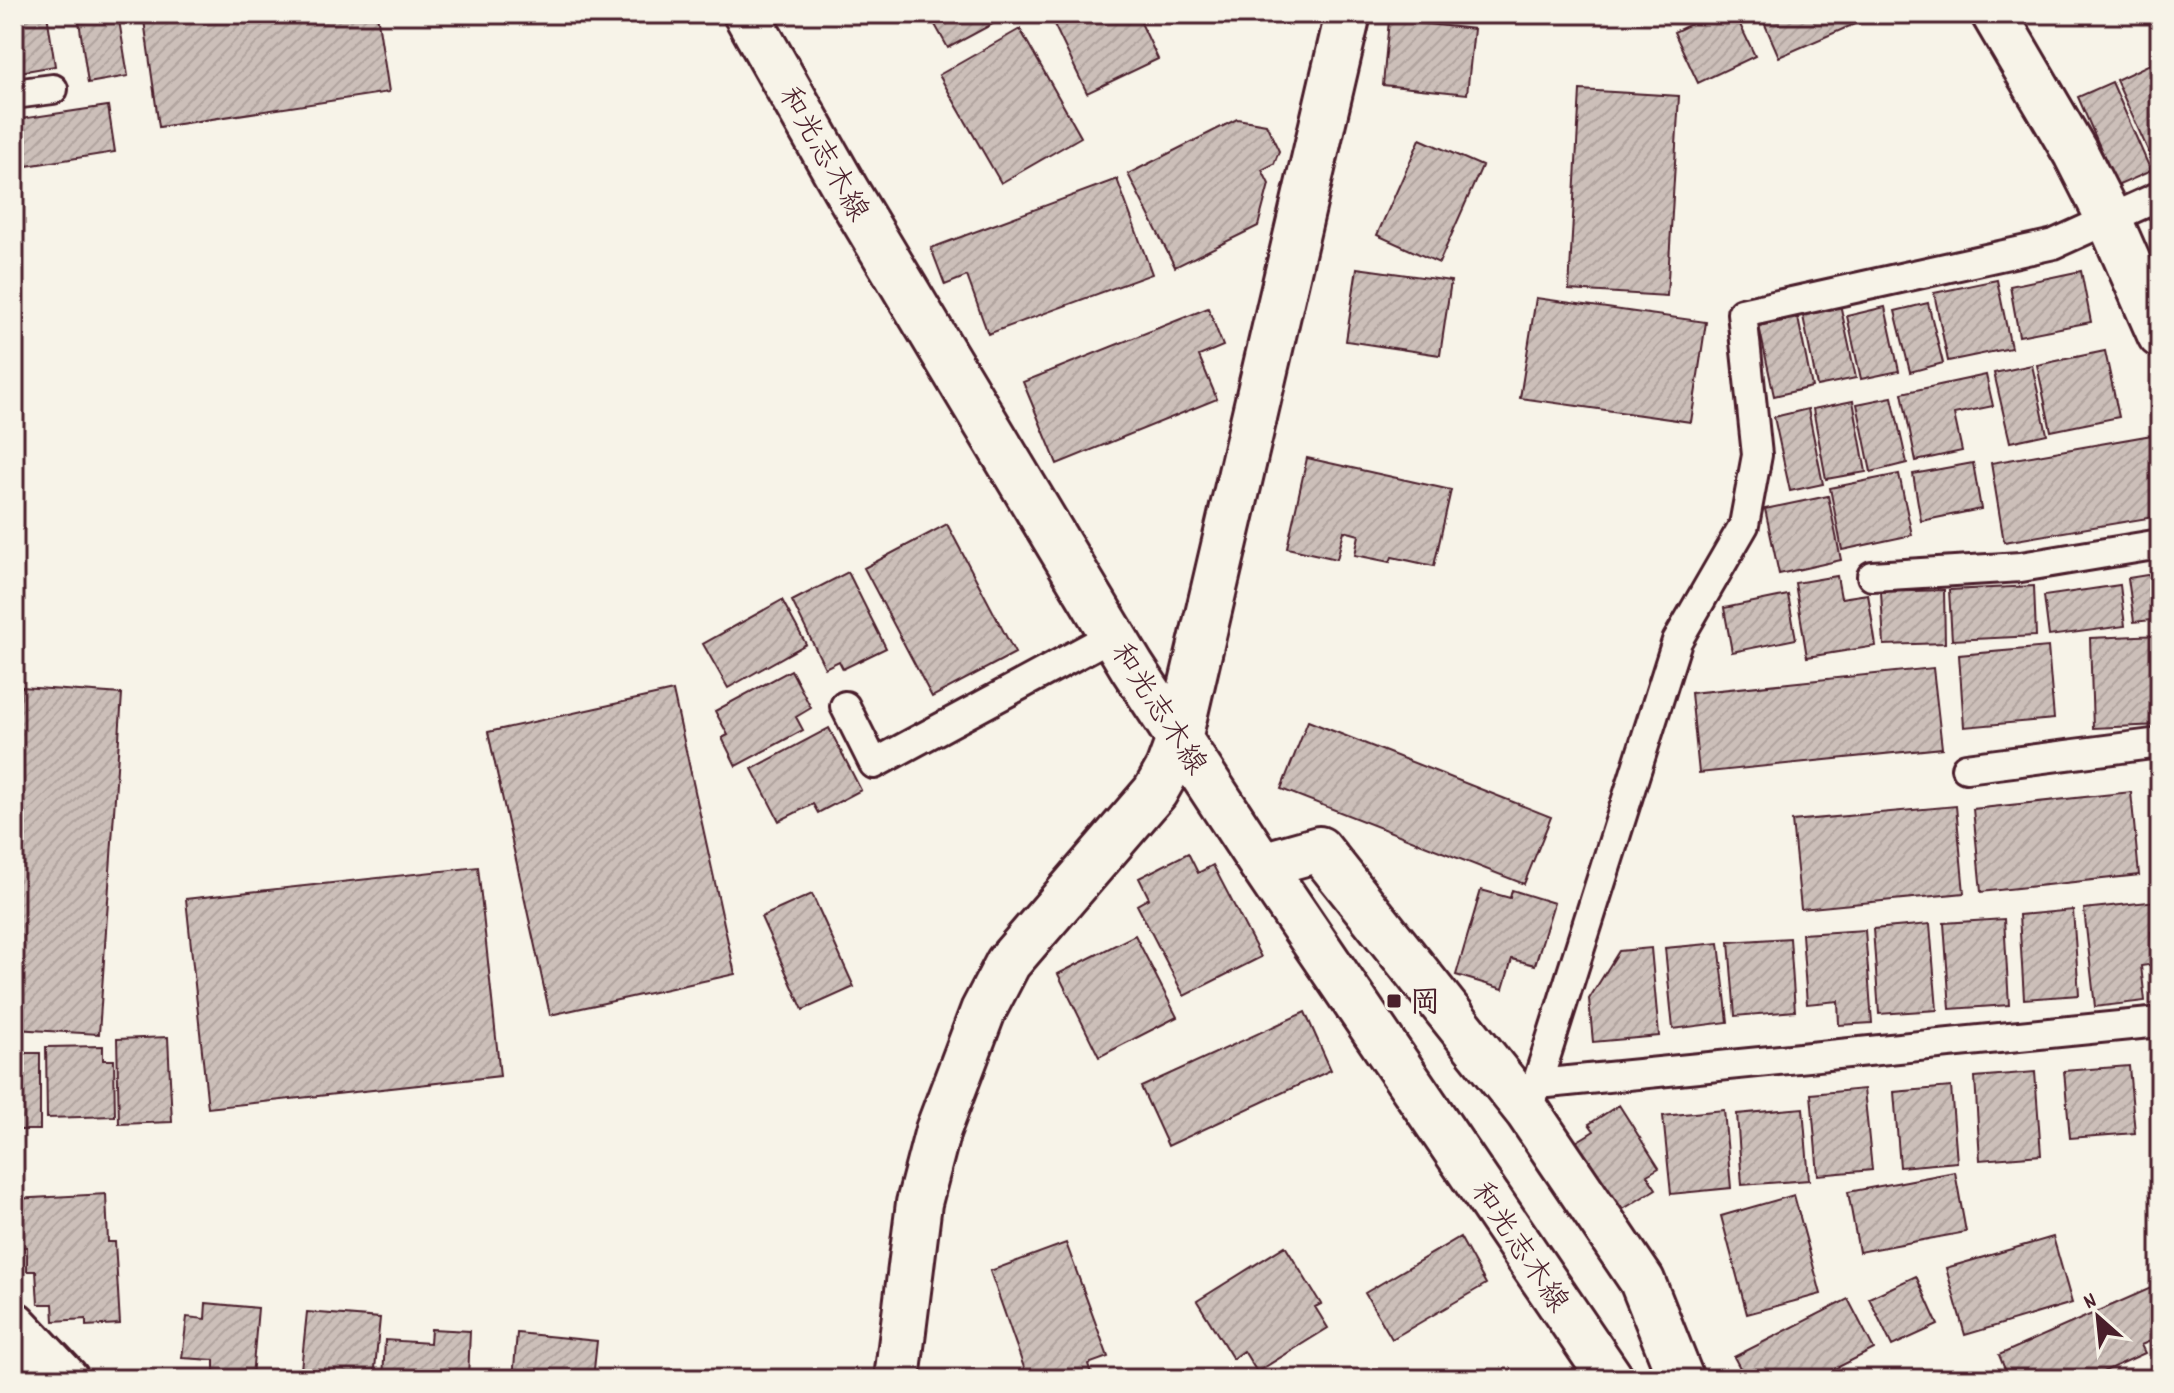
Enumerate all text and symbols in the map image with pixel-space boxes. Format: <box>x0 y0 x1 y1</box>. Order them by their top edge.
street label: 和光志木線 <box>765 80 877 231</box>
street label: 和光志木線 <box>1097 636 1215 785</box>
place label: 岡 <box>1410 984 1440 1027</box>
marker: 岡 <box>1385 992 1403 1010</box>
street label: 和光志木線 <box>1458 1174 1577 1323</box>
north arrow <box>2058 1277 2138 1357</box>
text: N <box>2079 1286 2103 1319</box>

